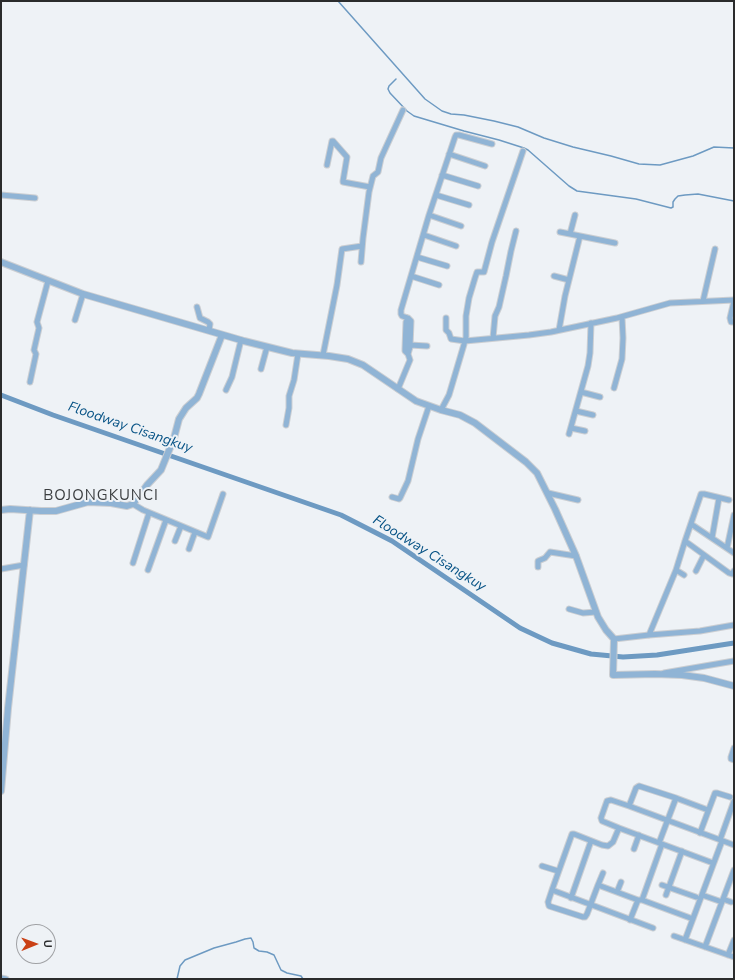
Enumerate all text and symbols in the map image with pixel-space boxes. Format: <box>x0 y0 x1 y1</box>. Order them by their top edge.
water label: Floodway Cisangkuy <box>66 399 194 457</box>
district label: BOJONGKUNCI <box>43 487 159 505</box>
water label: Floodway Cisangkuy <box>369 512 489 596</box>
north arrow <box>16 924 56 964</box>
text: U <box>40 940 55 948</box>

